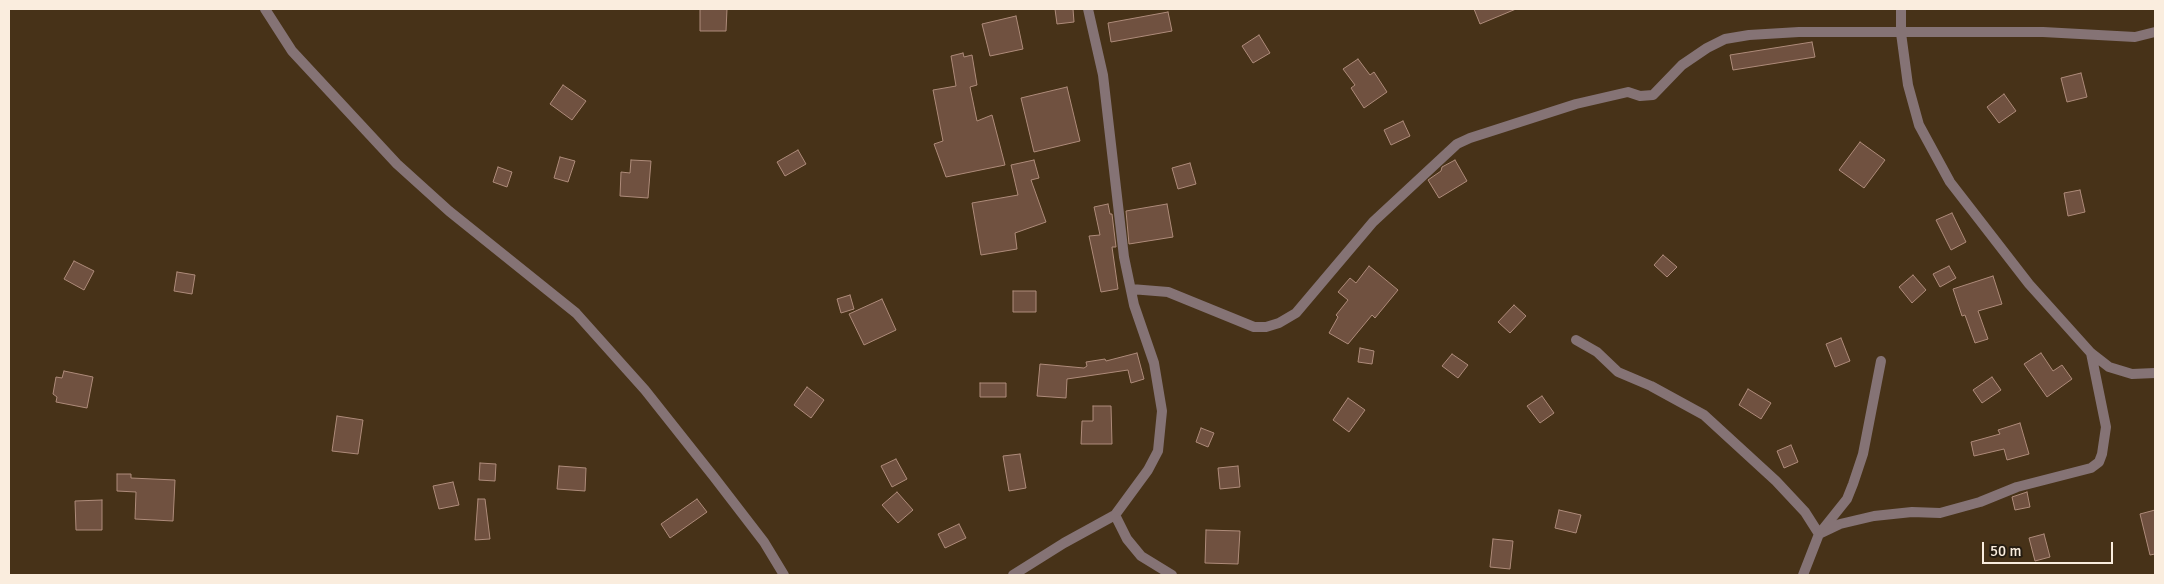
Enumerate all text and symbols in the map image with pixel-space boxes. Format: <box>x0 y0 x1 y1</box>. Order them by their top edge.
scale bar <box>1984 532 2115 564</box>
text: 50 m <box>1990 542 2021 560</box>

